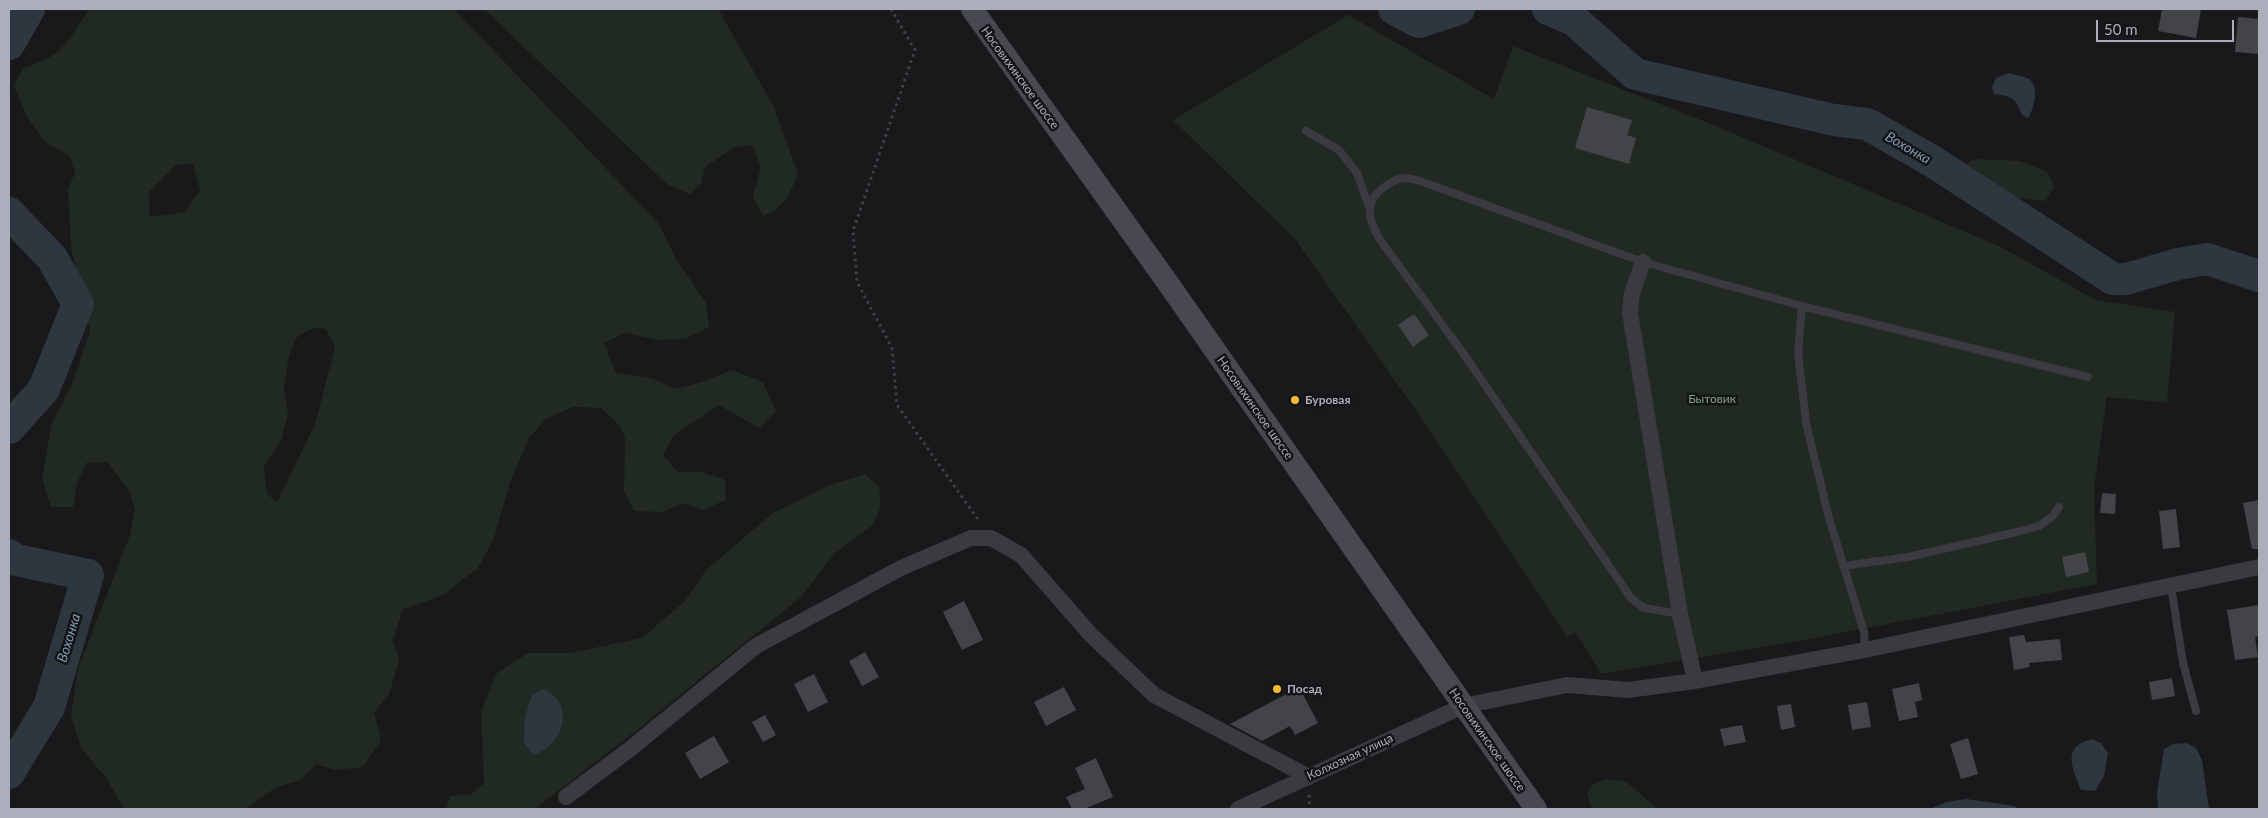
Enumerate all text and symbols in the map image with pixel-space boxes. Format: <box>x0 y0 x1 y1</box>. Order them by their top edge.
scale bar <box>2098 10 2236 42</box>
text: 50 m <box>2104 20 2138 38</box>
street label: Носовихинское шоссе <box>978 24 1062 132</box>
water label: Вохонка <box>1882 128 1934 168</box>
street label: Носовихинское шоссе <box>1214 354 1296 462</box>
park label: Бытовик <box>1688 392 1736 406</box>
place label: Буровая <box>1305 393 1351 407</box>
marker: Буровая <box>1289 394 1301 406</box>
water label: Вохонка <box>54 612 84 664</box>
place label: Посад <box>1287 682 1322 696</box>
marker: Посад <box>1271 683 1283 695</box>
street label: Носовихинское шоссе <box>1446 686 1528 794</box>
street label: Колхозная улица <box>1305 731 1395 783</box>

